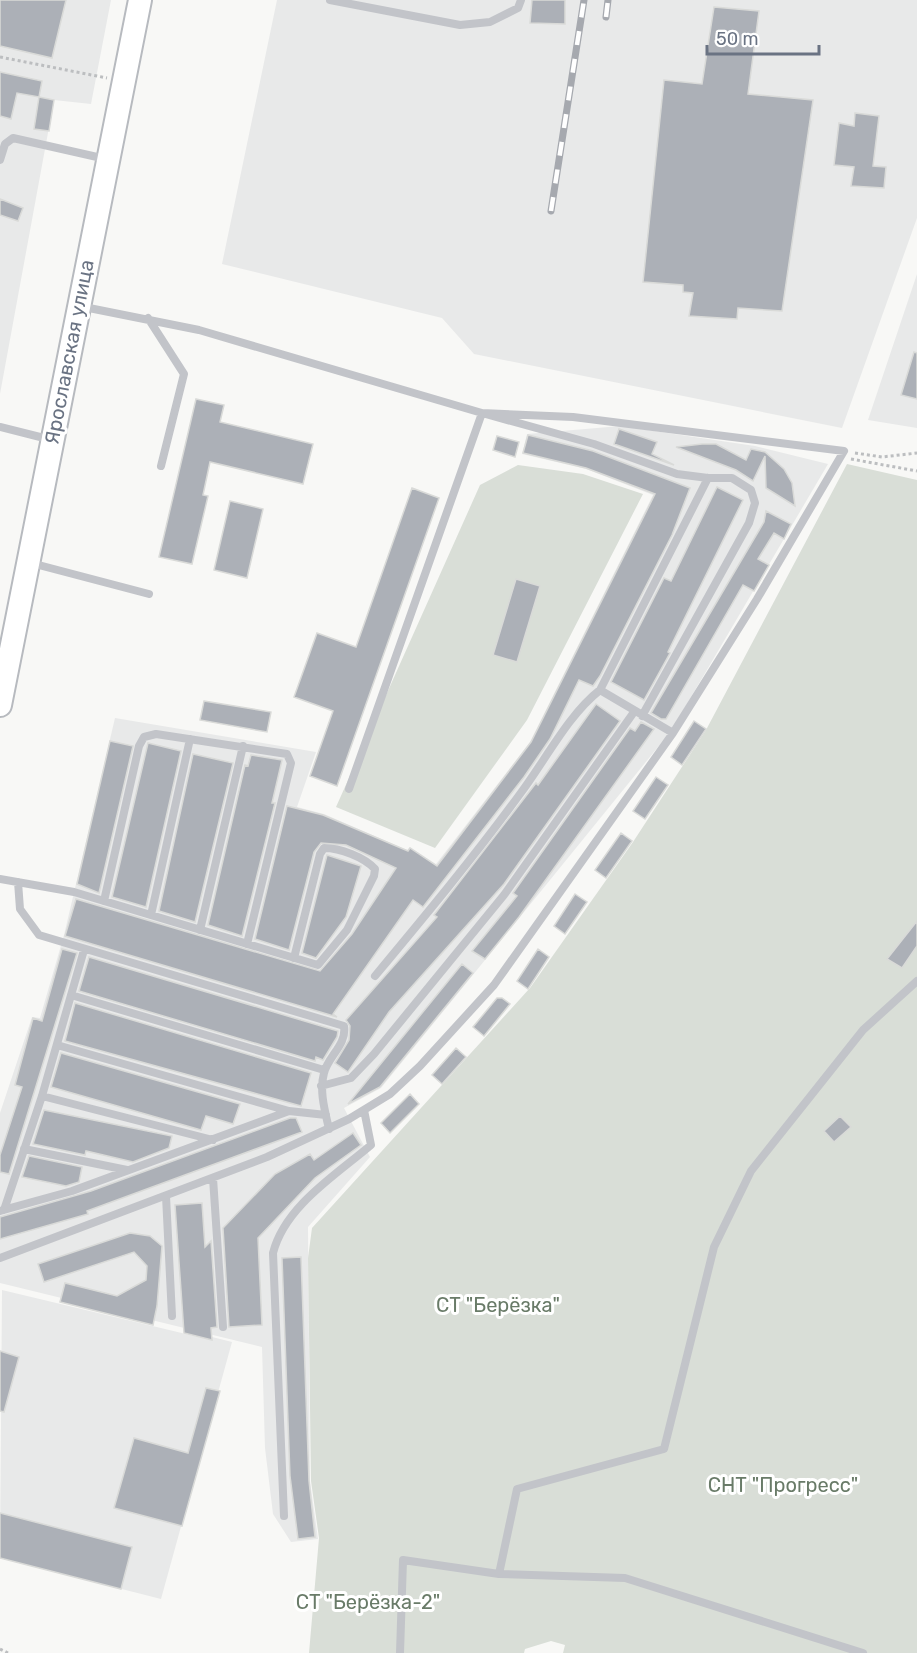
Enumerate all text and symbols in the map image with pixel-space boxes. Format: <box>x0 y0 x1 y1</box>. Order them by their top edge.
scale bar <box>707 18 820 56</box>
text: 50 m <box>716 28 759 50</box>
street label: Ярославская улица <box>39 258 99 446</box>
park label: СТ "Берёзка" <box>436 1293 560 1317</box>
park label: СНТ "Прогресс" <box>708 1473 858 1497</box>
park label: СТ "Берёзка-2" <box>296 1590 440 1614</box>

